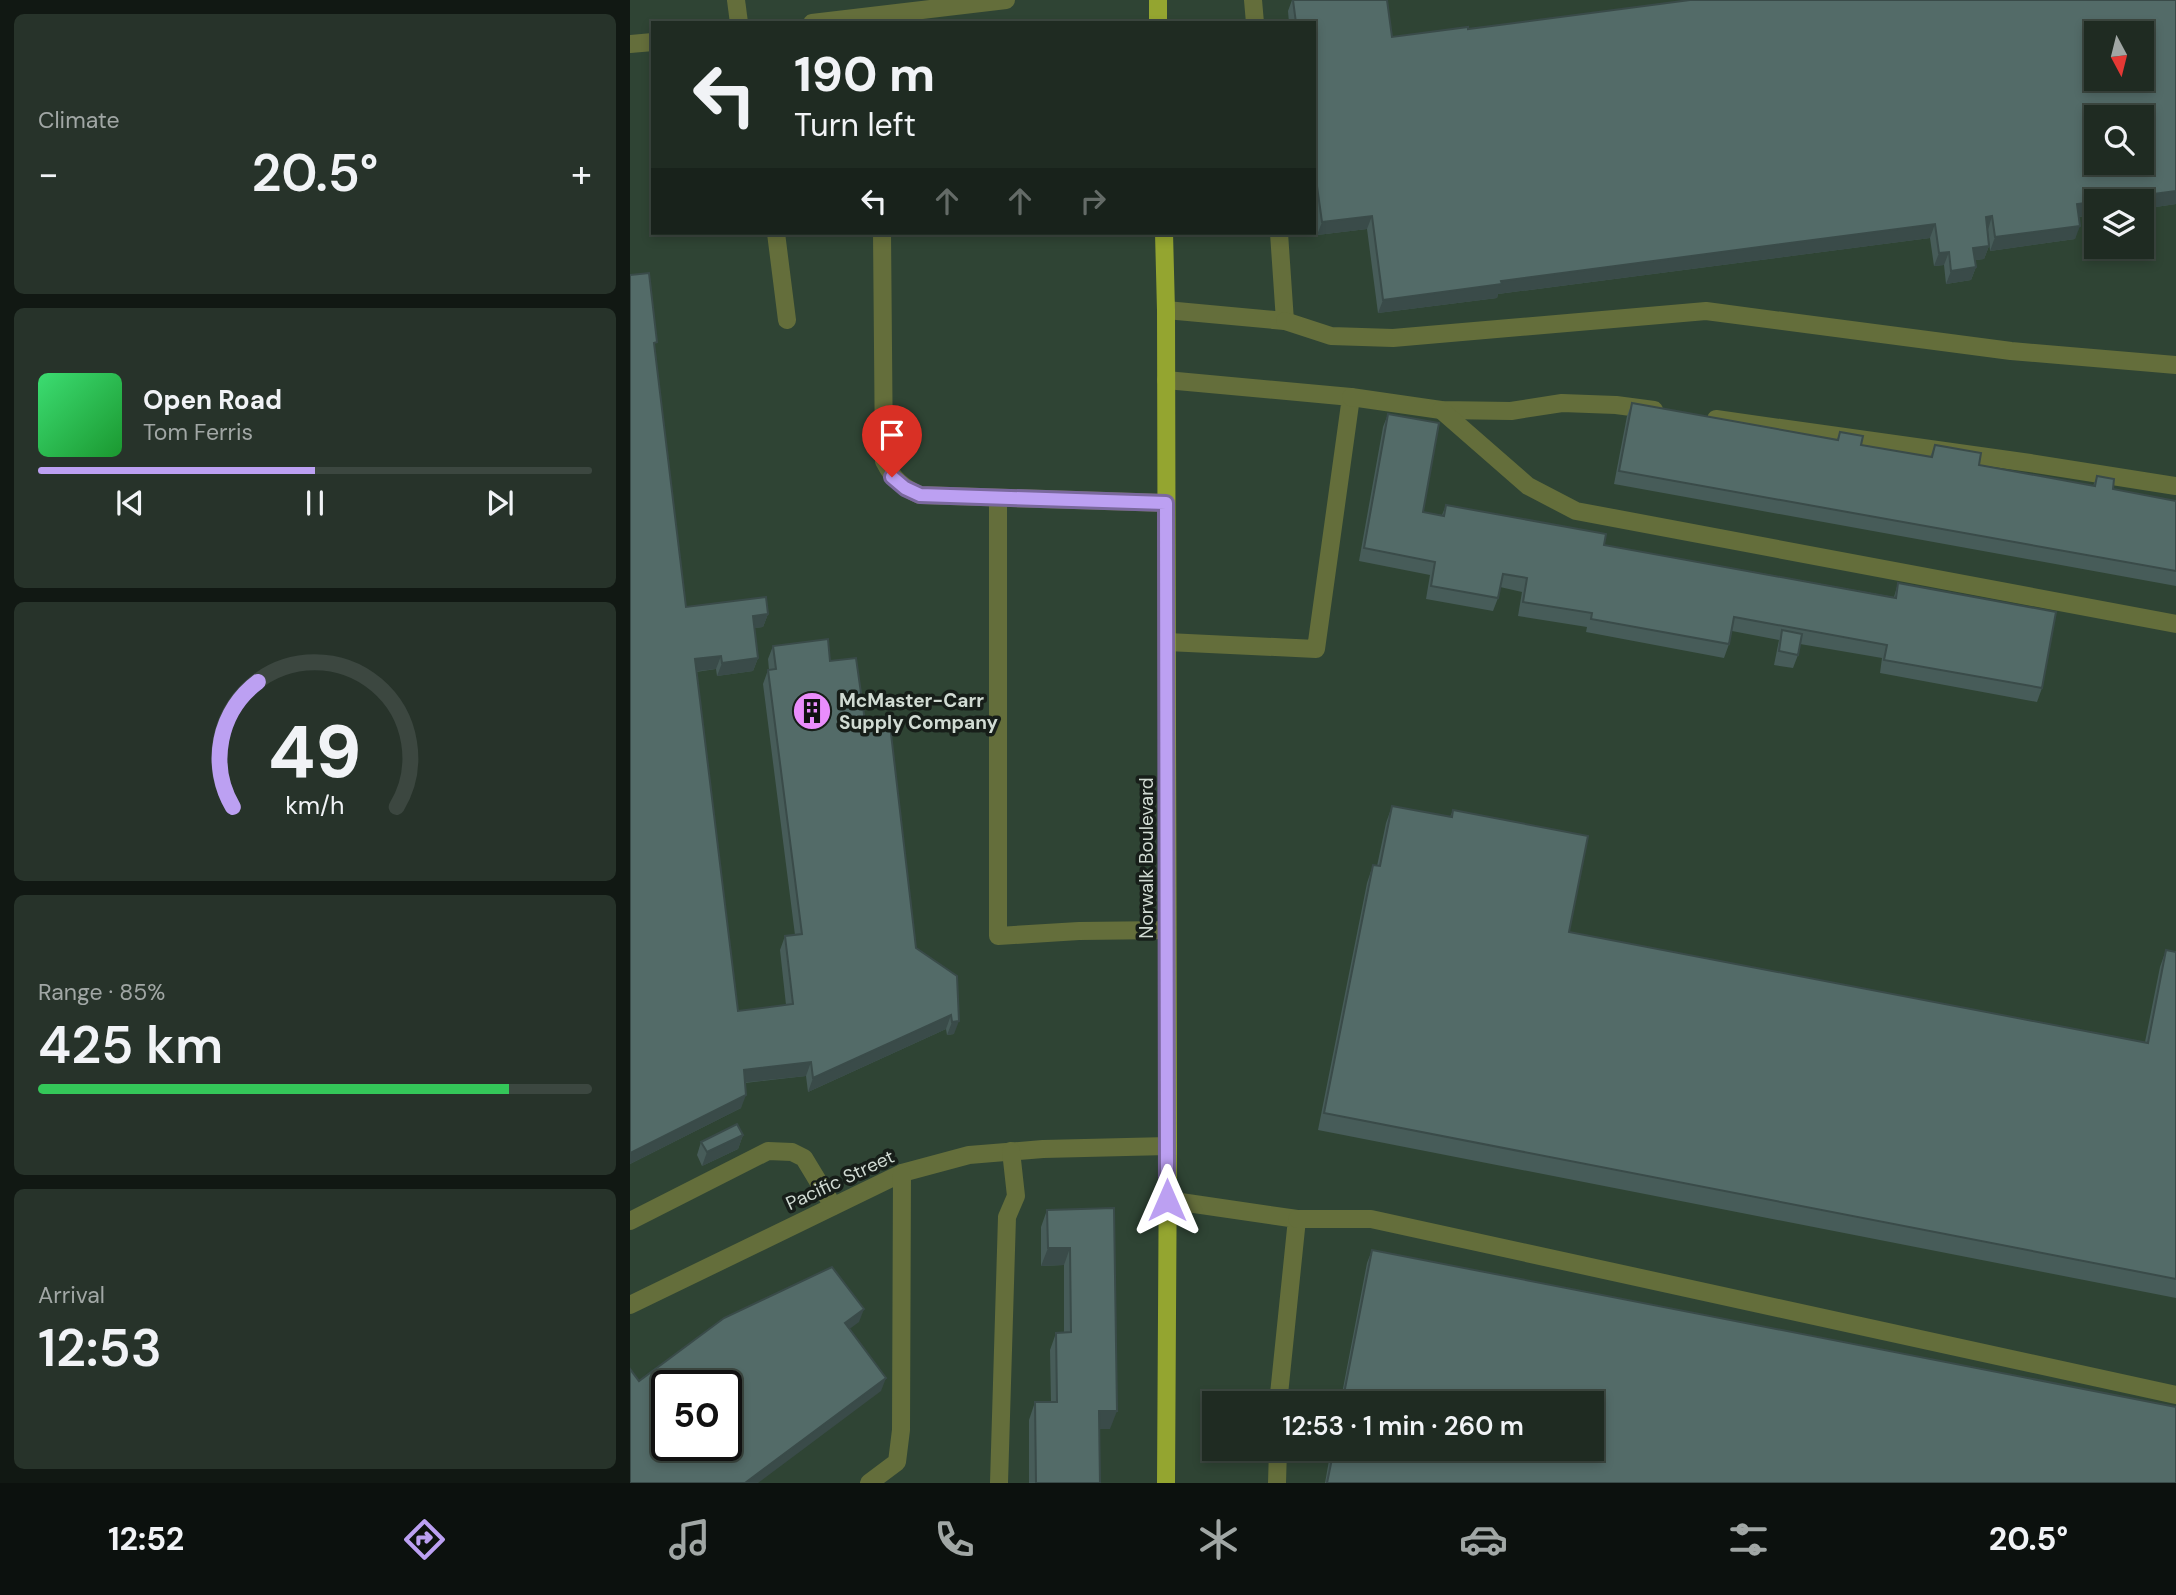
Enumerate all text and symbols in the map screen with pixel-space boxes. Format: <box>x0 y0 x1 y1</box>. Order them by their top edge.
north arrow <box>2084 21 2154 91</box>
map controls <box>2084 21 2154 259</box>
text: 190 m <box>794 42 935 106</box>
icon: left <box>679 49 770 140</box>
text: Turn left <box>794 104 916 146</box>
text: Climate <box>38 105 120 135</box>
button: search <box>2084 105 2154 175</box>
text: 20.5° <box>252 139 378 207</box>
text: − <box>38 149 59 199</box>
text: + <box>571 149 592 199</box>
icon: left <box>855 182 893 220</box>
icon: ahead <box>928 182 966 220</box>
icon: ahead <box>1001 182 1039 220</box>
icon: right <box>1074 182 1112 220</box>
button: layers <box>2084 189 2154 259</box>
text: Open Road <box>143 383 282 417</box>
pin <box>862 405 922 477</box>
icon: arrive <box>873 416 911 454</box>
text: Tom Ferris <box>143 417 253 447</box>
icon: previous <box>111 484 149 522</box>
icon: pause <box>296 484 334 522</box>
icon: next <box>481 484 519 522</box>
place label: McMaster-Carr Supply Company <box>839 688 999 735</box>
building icon: McMaster-Carr Supply Company <box>791 690 833 732</box>
text: 49 <box>268 706 362 801</box>
street label: Norwalk Boulevard <box>1134 777 1159 939</box>
text: km/h <box>285 789 345 822</box>
text: Range · 85% <box>38 977 165 1007</box>
text: 425 km <box>38 1011 223 1079</box>
street label: Pacific Street <box>782 1144 898 1216</box>
position arrow <box>1130 1163 1204 1237</box>
text: Arrival <box>38 1280 105 1310</box>
text: 12:53 <box>38 1314 162 1382</box>
speed limit sign: 50 <box>651 1370 742 1461</box>
text: 12:53 · 1 min · 260 m <box>1282 1409 1524 1443</box>
icon: directions <box>400 1515 449 1564</box>
icon: music <box>665 1515 714 1564</box>
icon: phone <box>930 1515 979 1564</box>
icon: climate <box>1194 1515 1243 1564</box>
icon: car <box>1459 1515 1508 1564</box>
icon: filters <box>1724 1515 1773 1564</box>
text: 12:52 <box>108 1518 184 1560</box>
text: 20.5° <box>1989 1518 2068 1560</box>

